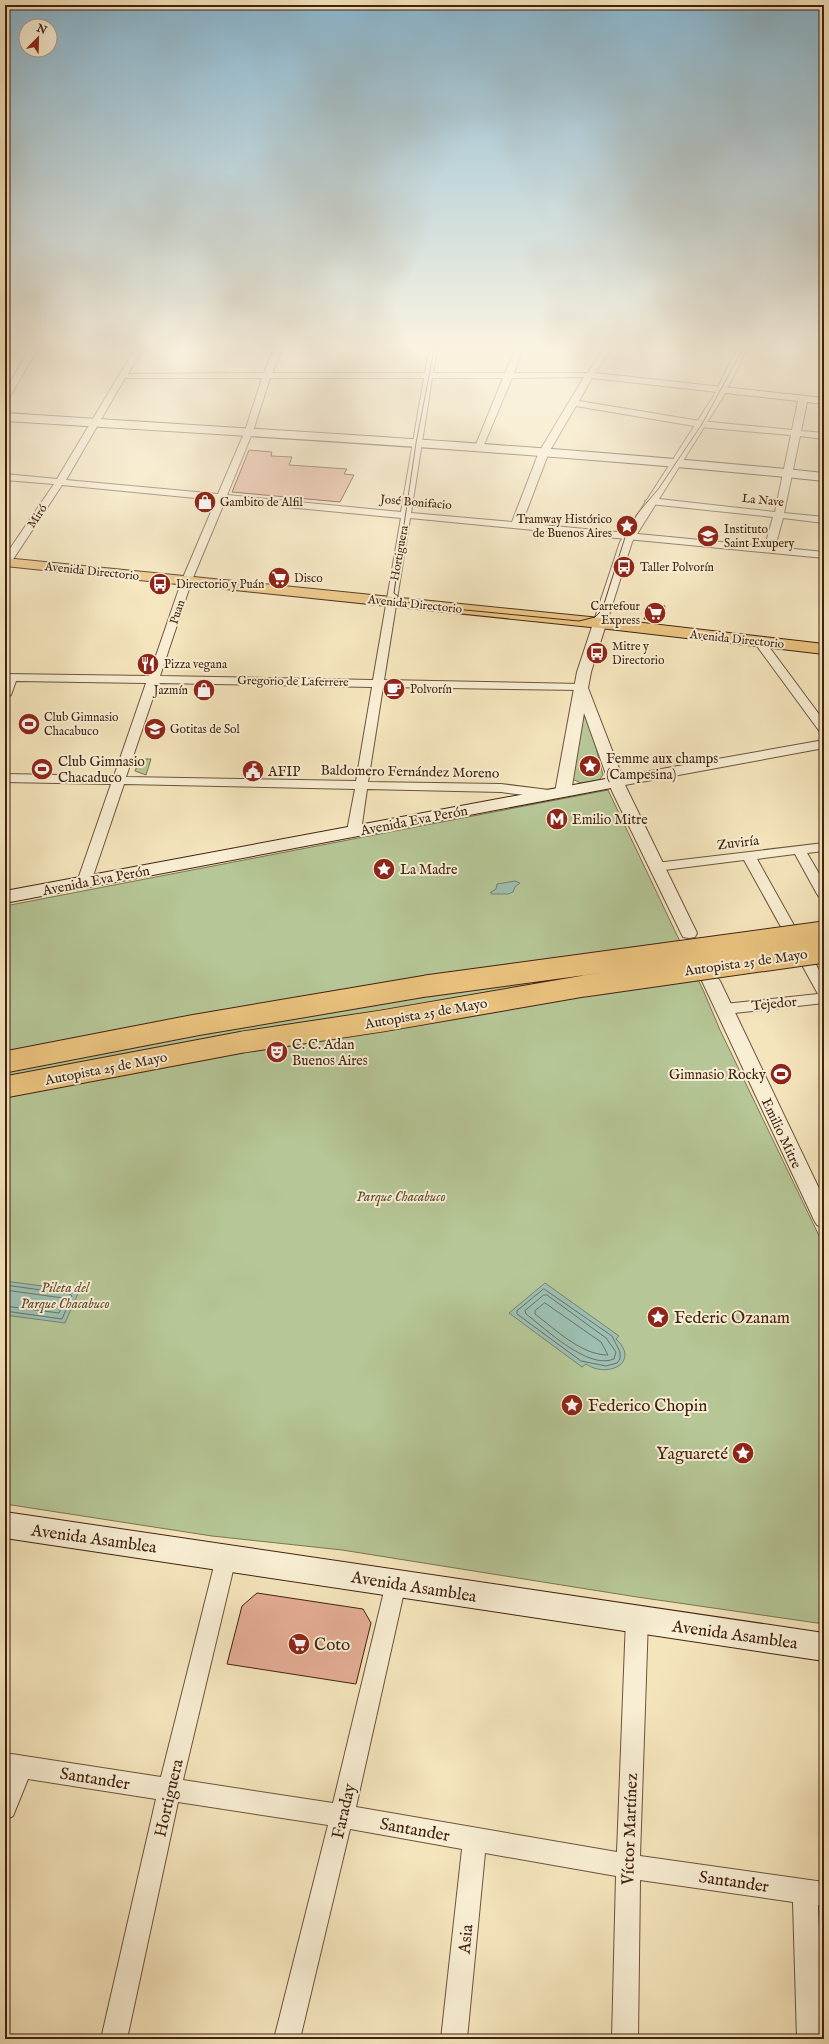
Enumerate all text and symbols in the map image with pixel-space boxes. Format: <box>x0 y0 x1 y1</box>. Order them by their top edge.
north arrow <box>18 18 58 58</box>
text: N <box>33 21 49 38</box>
shop icon: Gambito de Alfil <box>192 489 218 515</box>
street label: La Nave <box>741 491 785 510</box>
street label: José Bonifacio <box>378 492 453 514</box>
place label: Gambito de Alfil <box>220 495 304 510</box>
street label: Miró <box>24 501 51 531</box>
place label: Tramway Histórico de Buenos Aires <box>517 512 613 541</box>
place icon: Tramway Histórico de Buenos Aires <box>614 513 640 539</box>
place label: Instituto Saint Exupery <box>724 522 794 552</box>
street label: Hortiguera <box>387 523 412 582</box>
school or university icon: Instituto Saint Exupery <box>695 523 721 549</box>
bus stop icon: Taller Polvorín <box>611 554 637 580</box>
street label: Avenida Directorio <box>43 559 140 584</box>
place label: Taller Polvorín <box>640 560 715 575</box>
supermarket icon: Disco <box>266 565 292 591</box>
bus stop icon: Directorio y Puán <box>147 571 173 597</box>
place label: Disco <box>294 571 323 586</box>
place label: Directorio y Puán <box>176 577 265 592</box>
street label: Avenida Directorio <box>366 592 463 617</box>
street label: Puan <box>167 598 189 626</box>
place label: Carrefour Express <box>591 599 641 629</box>
supermarket icon: Carrefour Express <box>642 600 668 626</box>
street label: Avenida Directorio <box>688 627 785 652</box>
place label: Mitre y Directorio <box>612 639 665 668</box>
bus stop icon: Mitre y Directorio <box>584 640 610 666</box>
restaurant icon: Pizza vegana <box>135 651 161 677</box>
place label: Pizza vegana <box>164 657 228 672</box>
street label: Gregorio de Laferrere <box>237 673 349 690</box>
cafe icon: Polvorín <box>381 676 407 702</box>
shop icon: Jazmín <box>191 677 217 703</box>
place label: Polvorín <box>410 682 453 697</box>
place label: Jazmín <box>152 683 189 699</box>
place label: Club Gimnasio Chacabuco <box>44 710 119 739</box>
sports icon: Club Gimnasio Chacabuco <box>16 711 42 737</box>
school or university icon: Gotitas de Sol <box>142 716 168 742</box>
place label: Gotitas de Sol <box>170 722 241 737</box>
place label: Femme aux champs (Campesina) <box>606 750 718 784</box>
place label: Club Gimnasio Chacaduco <box>58 753 145 787</box>
place icon: Femme aux champs (Campesina) <box>577 753 603 779</box>
sports icon: Club Gimnasio Chacaduco <box>29 756 55 782</box>
public building icon: AFIP <box>240 758 266 784</box>
street label: Baldomero Fernández Moreno <box>320 761 500 783</box>
place label: AFIP <box>267 763 300 781</box>
street label: Avenida Eva Perón <box>358 802 470 840</box>
metro station icon: Emilio Mitre <box>544 806 570 832</box>
place label: Emilio Mitre <box>572 811 648 829</box>
street label: Zuviría <box>716 831 761 854</box>
place icon: La Madre <box>371 856 397 882</box>
place label: La Madre <box>400 861 458 879</box>
street label: Avenida Eva Perón <box>40 862 152 900</box>
street label: Autopista 25 de Mayo <box>682 945 809 981</box>
street label: Tejedor <box>751 993 798 1015</box>
street label: Autopista 25 de Mayo <box>363 994 489 1034</box>
place label: C. C. Adan Buenos Aires <box>292 1036 368 1070</box>
theatre icon: C. C. Adan Buenos Aires <box>264 1039 290 1065</box>
street label: Autopista 25 de Mayo <box>43 1048 169 1090</box>
sports icon: Gimnasio Rocky <box>768 1061 794 1087</box>
place label: Gimnasio Rocky <box>669 1066 766 1084</box>
street label: Emilio Mitre <box>757 1095 805 1172</box>
park label: Parque Chacabuco <box>357 1188 446 1206</box>
park label: Pileta del Parque Chacabuco <box>21 1279 110 1313</box>
place icon: Federic Ozanam <box>645 1304 671 1330</box>
place label: Federic Ozanam <box>674 1308 790 1329</box>
place icon: Federico Chopin <box>559 1392 585 1418</box>
place label: Federico Chopin <box>588 1396 707 1417</box>
place icon: Yaguareté <box>730 1440 756 1466</box>
place label: Yaguareté <box>656 1444 728 1465</box>
street label: Avenida Asamblea <box>29 1520 159 1559</box>
street label: Avenida Asamblea <box>349 1567 479 1608</box>
street label: Avenida Asamblea <box>670 1616 800 1655</box>
supermarket icon: Coto <box>286 1631 312 1657</box>
place label: Coto <box>314 1635 350 1656</box>
street label: Hortiguera <box>150 1757 189 1839</box>
street label: Santander <box>58 1764 132 1795</box>
street label: Víctor Martínez <box>618 1773 643 1886</box>
street label: Faraday <box>328 1781 361 1841</box>
street label: Santander <box>378 1814 452 1847</box>
street label: Santander <box>697 1867 771 1898</box>
street label: Asia <box>454 1923 479 1956</box>

